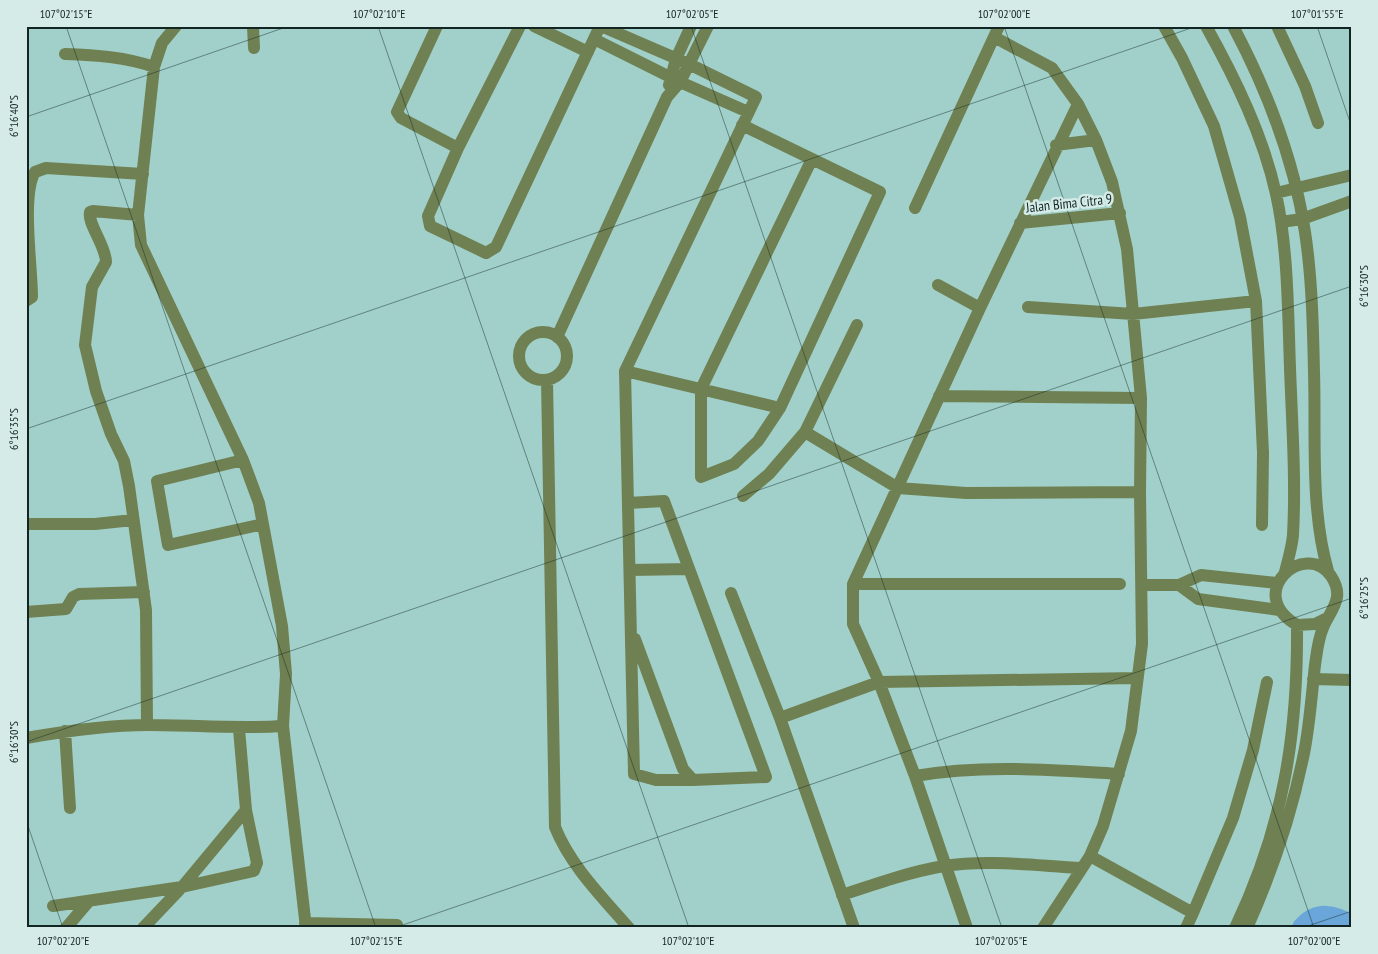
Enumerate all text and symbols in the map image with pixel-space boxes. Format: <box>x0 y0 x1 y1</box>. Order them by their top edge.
text: 107°02'15"E <box>40 6 92 21</box>
text: 107°02'10"E <box>353 6 405 21</box>
text: 107°02'05"E <box>666 6 718 21</box>
text: 107°02'00"E <box>978 6 1030 21</box>
text: 107°01'55"E <box>1291 6 1343 21</box>
text: 6°16'40"S <box>6 95 21 137</box>
street label: Jalan Bima Citra 9 <box>1024 190 1113 217</box>
text: 6°16'30"S <box>1356 265 1371 307</box>
text: 6°16'35"S <box>6 408 21 450</box>
text: 6°16'25"S <box>1356 577 1371 619</box>
text: 6°16'30"S <box>6 721 21 763</box>
text: 107°02'20"E <box>37 933 89 948</box>
text: 107°02'15"E <box>350 933 402 948</box>
text: 107°02'10"E <box>662 933 714 948</box>
text: 107°02'05"E <box>975 933 1027 948</box>
text: 107°02'00"E <box>1288 933 1340 948</box>

